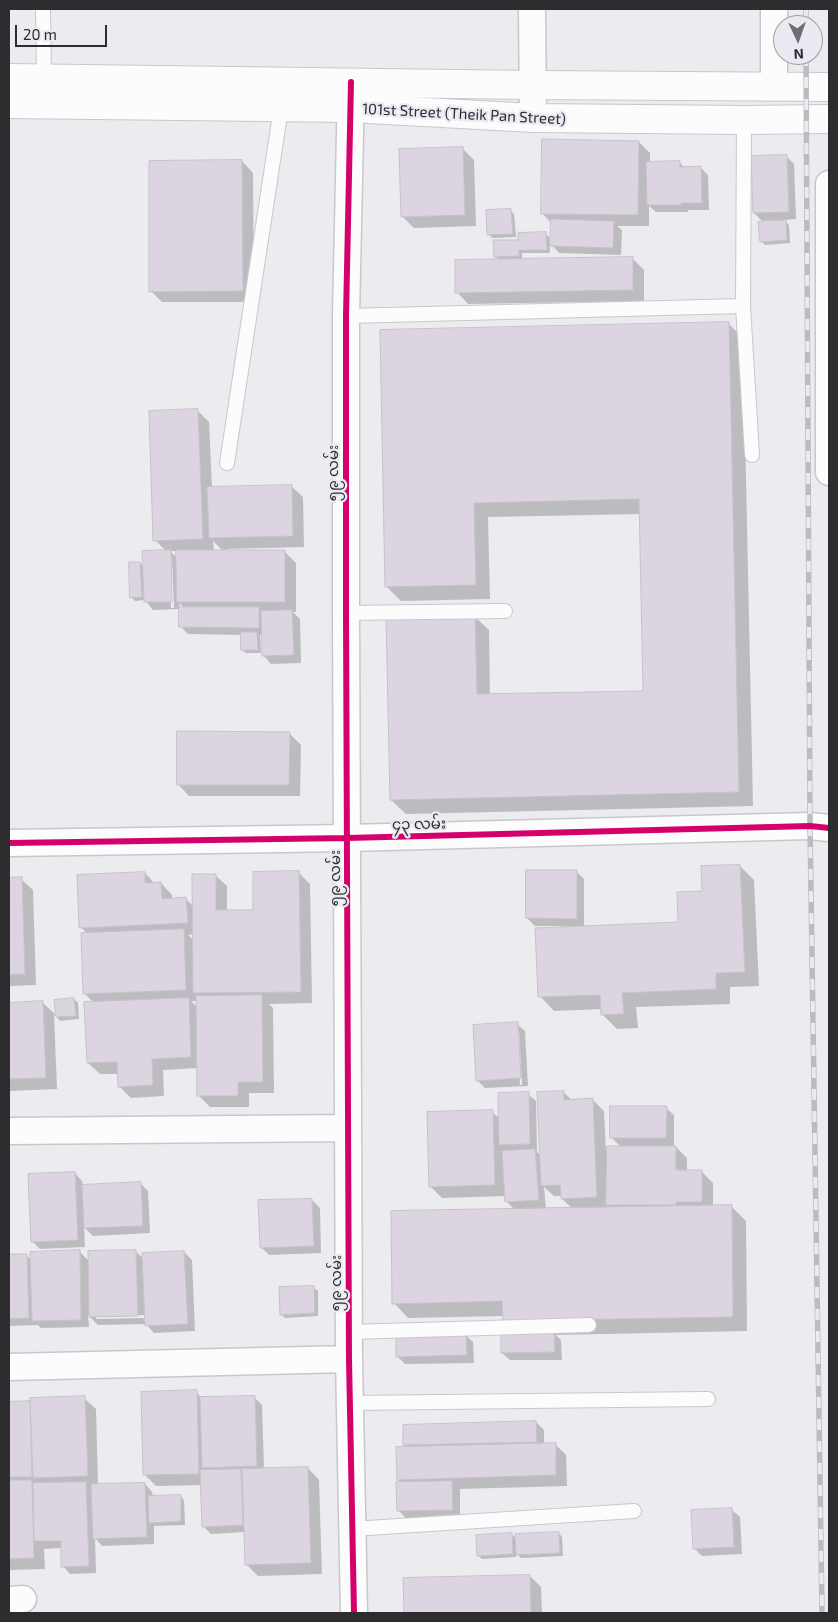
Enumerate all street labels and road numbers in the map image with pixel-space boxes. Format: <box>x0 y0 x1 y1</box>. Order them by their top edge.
street label: 101st Street (Theik Pan Street) <box>362 100 566 128</box>
street label: ၅၉ လမ်း <box>324 445 342 501</box>
street label: ၄၃ လမ်း <box>392 815 446 833</box>
street label: ၅၉ လမ်း <box>326 850 344 906</box>
street label: ၅၉ လမ်း <box>327 1255 345 1311</box>

